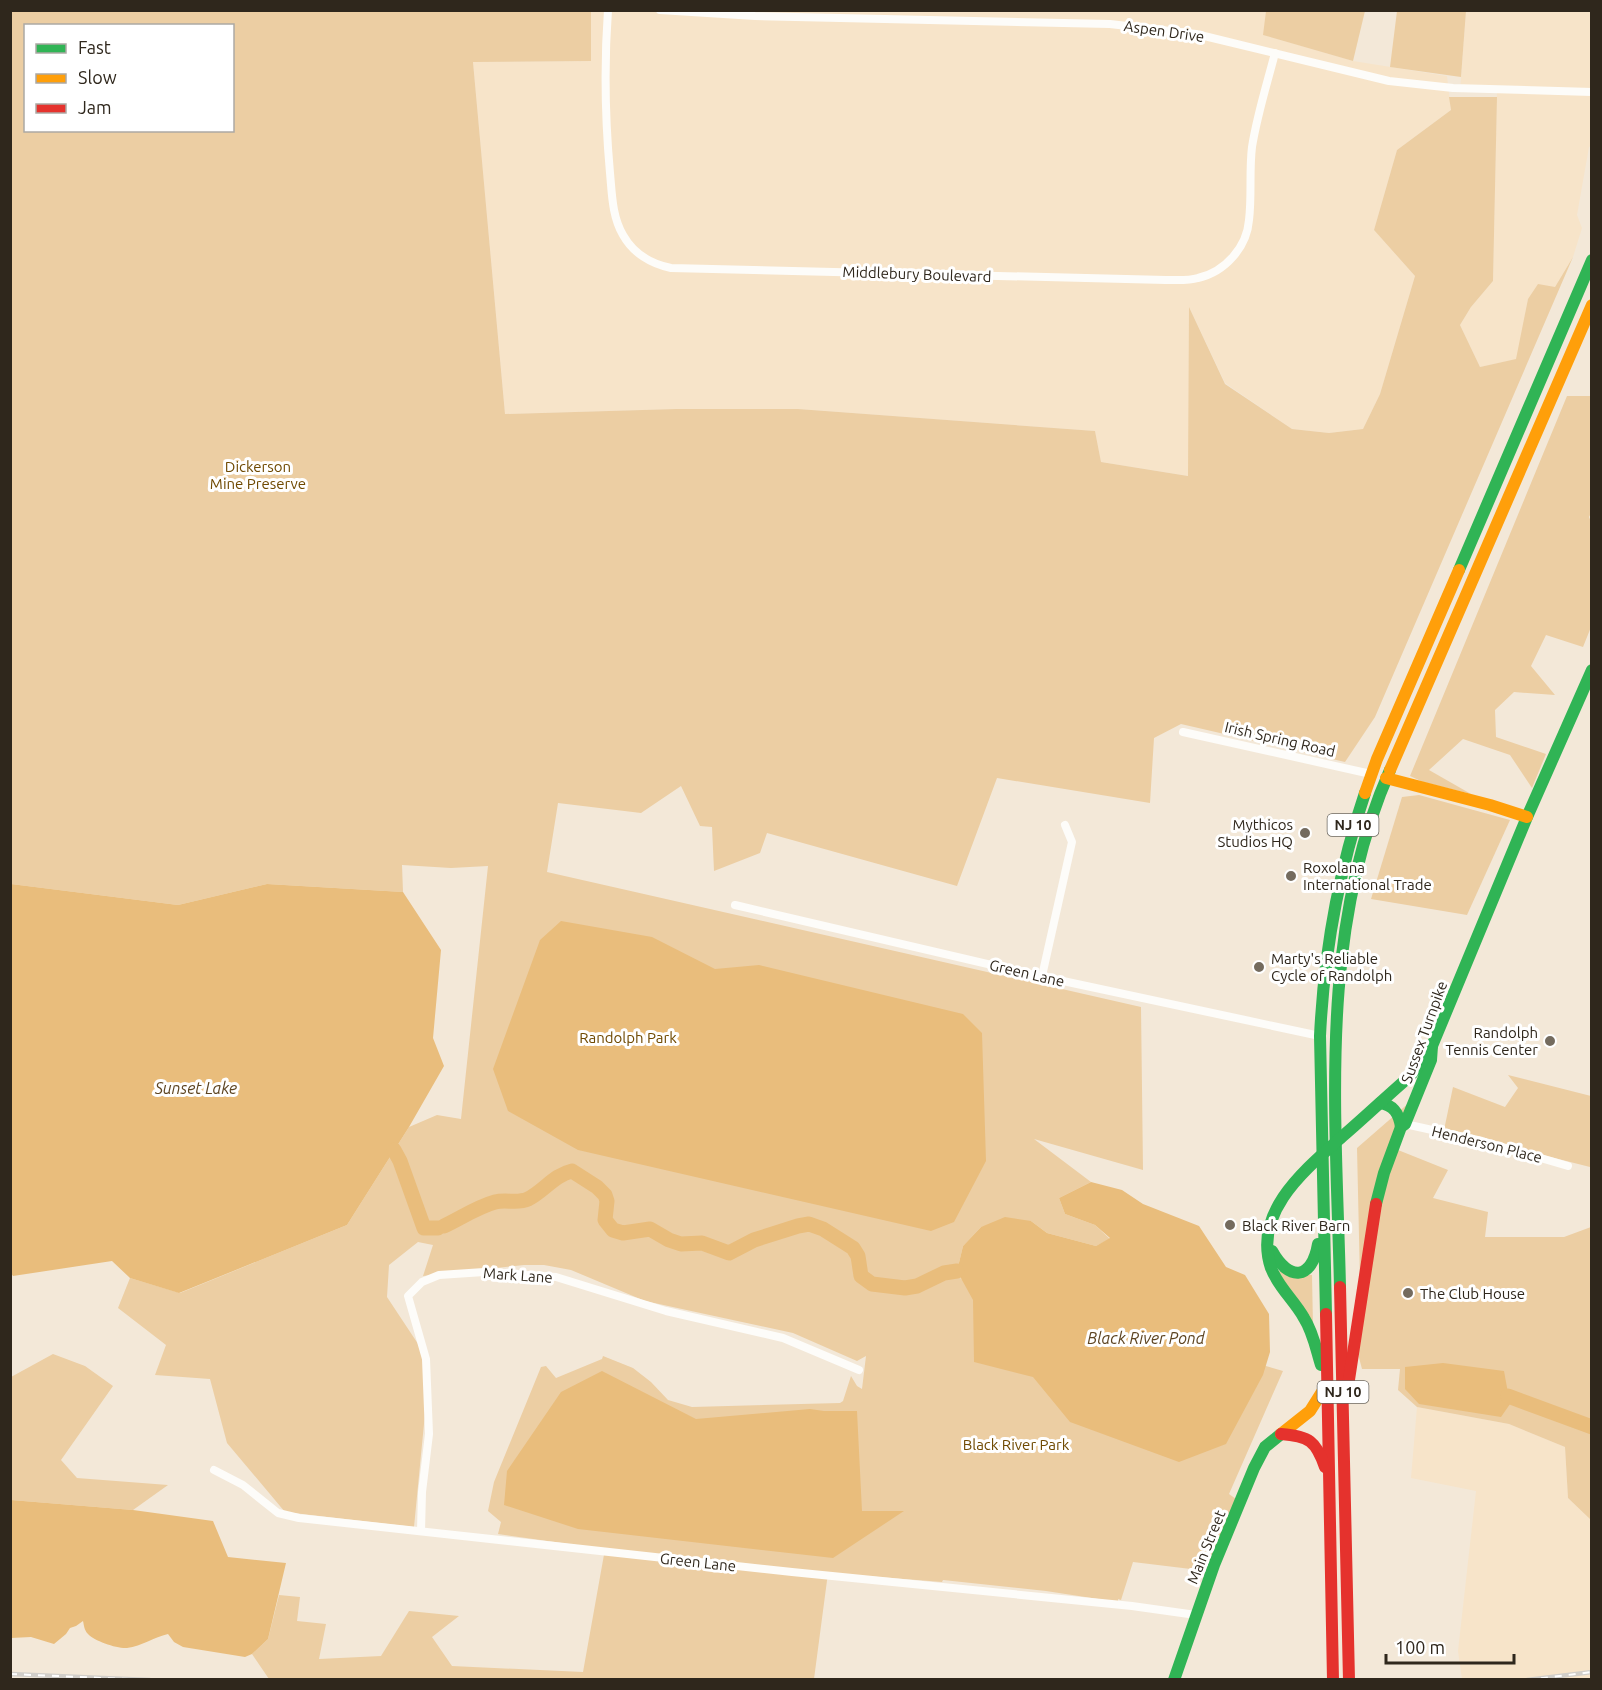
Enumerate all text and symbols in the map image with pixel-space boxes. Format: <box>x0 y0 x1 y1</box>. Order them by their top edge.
street label: Aspen Drive <box>1123 17 1205 45</box>
legend <box>24 24 234 132</box>
text: Fast <box>78 37 111 57</box>
text: Slow <box>78 67 117 87</box>
text: Jam <box>78 97 112 117</box>
street label: Middlebury Boulevard <box>842 263 992 285</box>
park label: Dickerson Mine Preserve <box>210 458 306 492</box>
street label: Irish Spring Road <box>1223 718 1337 760</box>
road number: NJ 10 <box>1328 814 1378 836</box>
place label: Mythicos Studios HQ <box>1217 816 1293 850</box>
marker: Mythicos Studios HQ <box>1298 826 1312 840</box>
place label: Roxolana International Trade <box>1303 859 1432 893</box>
marker: Roxolana International Trade <box>1284 869 1298 883</box>
place label: Marty's Reliable Cycle of Randolph <box>1271 950 1392 984</box>
street label: Green Lane <box>988 956 1066 990</box>
marker: Marty's Reliable Cycle of Randolph <box>1252 960 1266 974</box>
street label: Sussex Turnpike <box>1398 979 1450 1085</box>
place label: Randolph Tennis Center <box>1446 1024 1538 1058</box>
park label: Randolph Park <box>579 1029 677 1046</box>
marker: Randolph Tennis Center <box>1543 1034 1557 1048</box>
water label: Sunset Lake <box>154 1079 237 1097</box>
street label: Henderson Place <box>1430 1122 1544 1166</box>
place label: Black River Barn <box>1242 1217 1350 1234</box>
marker: Black River Barn <box>1223 1218 1237 1232</box>
street label: Mark Lane <box>483 1264 553 1286</box>
place label: The Club House <box>1420 1285 1525 1302</box>
marker: The Club House <box>1401 1286 1415 1300</box>
water label: Black River Pond <box>1087 1329 1206 1347</box>
road number: NJ 10 <box>1318 1381 1368 1403</box>
park label: Black River Park <box>963 1436 1070 1453</box>
street label: Main Street <box>1183 1507 1229 1586</box>
street label: Green Lane <box>659 1550 737 1574</box>
scale bar <box>1386 1627 1514 1665</box>
text: 100 m <box>1395 1637 1445 1657</box>

